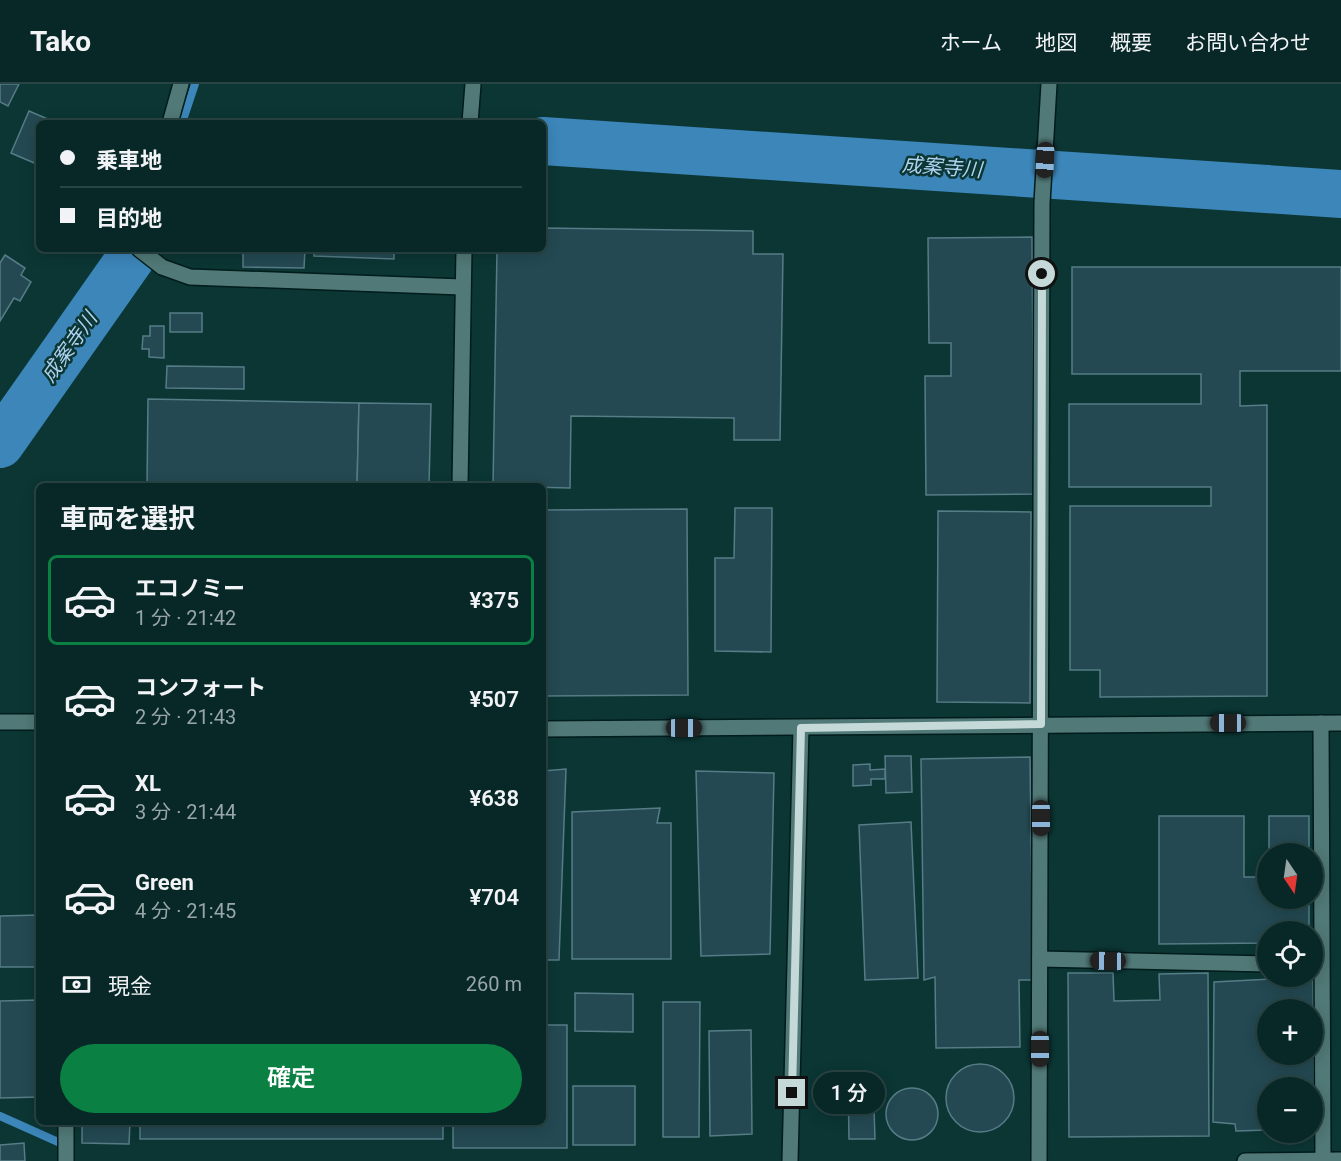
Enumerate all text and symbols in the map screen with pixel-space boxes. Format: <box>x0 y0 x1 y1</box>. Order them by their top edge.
text: Tako <box>30 25 91 58</box>
text: ホーム <box>940 31 1002 55</box>
text: 地図 <box>1035 31 1077 55</box>
text: 概要 <box>1110 31 1152 55</box>
text: お問い合わせ <box>1185 31 1311 55</box>
car <box>1035 142 1055 178</box>
text: 乗車地 <box>96 148 162 173</box>
water label: 成案寺川 <box>901 152 985 182</box>
text: 目的地 <box>96 206 162 231</box>
route start <box>1028 260 1055 287</box>
water label: 成案寺川 <box>36 306 103 387</box>
text: 車両を選択 <box>60 503 195 535</box>
icon: car <box>63 573 117 627</box>
text: エコノミー <box>135 576 245 601</box>
text: ¥375 <box>470 588 519 613</box>
text: 1 分 · 21:42 <box>135 606 236 630</box>
icon: car <box>63 672 117 726</box>
text: コンフォート <box>135 675 266 700</box>
text: ¥507 <box>470 687 519 712</box>
text: 2 分 · 21:43 <box>135 705 236 729</box>
car <box>1210 714 1246 732</box>
car <box>666 719 702 737</box>
icon: car <box>63 771 117 825</box>
text: XL <box>135 771 161 796</box>
text: ¥638 <box>470 786 519 811</box>
text: 3 分 · 21:44 <box>135 800 236 824</box>
car <box>1032 800 1050 836</box>
north arrow <box>1257 843 1323 909</box>
map controls <box>1257 843 1323 1143</box>
icon: car <box>63 870 117 924</box>
text: Green <box>135 870 194 895</box>
text: ¥704 <box>470 885 519 910</box>
text: 4 分 · 21:45 <box>135 899 236 923</box>
button: locate <box>1257 921 1323 987</box>
car <box>1090 952 1126 970</box>
icon: cash <box>60 968 93 1001</box>
text: 260 m <box>466 972 522 996</box>
text: 現金 <box>108 974 152 999</box>
button: + <box>1257 999 1323 1065</box>
car <box>1031 1031 1049 1067</box>
button: 確定 <box>60 1044 522 1113</box>
callout: 1 分 <box>813 1072 885 1114</box>
button: − <box>1257 1077 1323 1143</box>
route end <box>778 1079 805 1106</box>
text: 1 分 <box>831 1081 867 1105</box>

